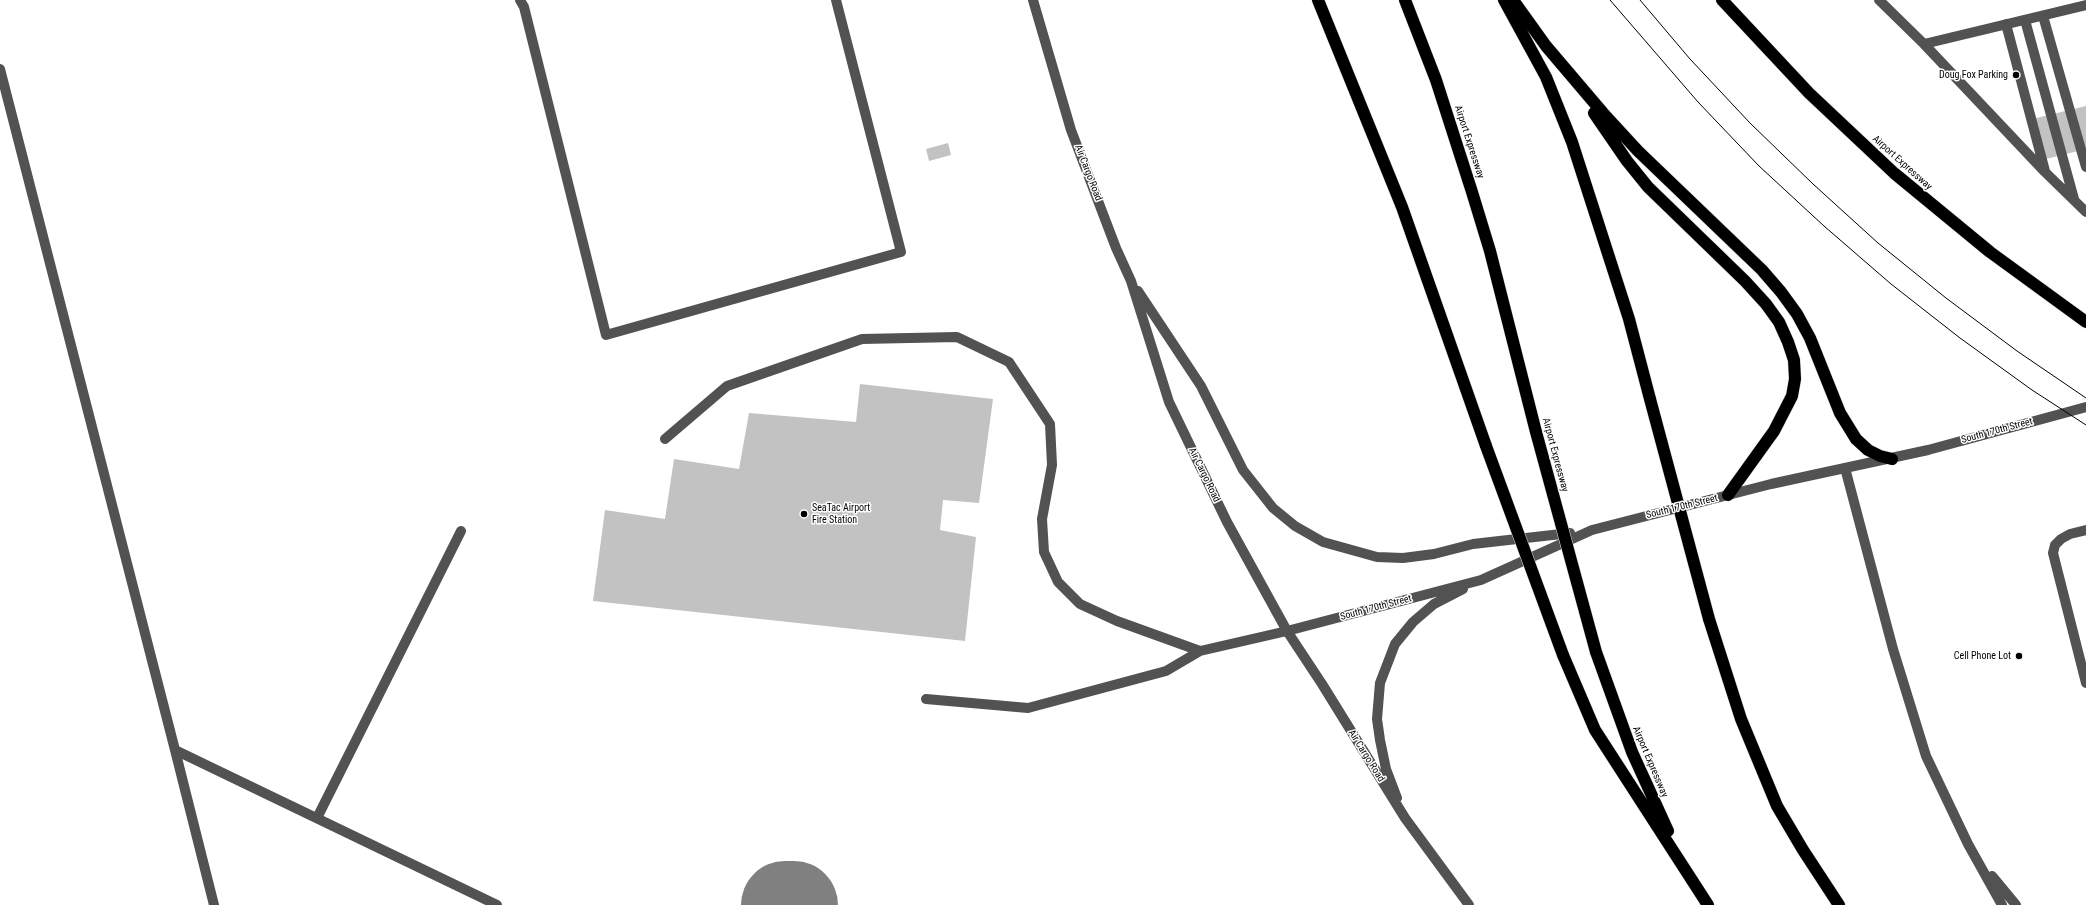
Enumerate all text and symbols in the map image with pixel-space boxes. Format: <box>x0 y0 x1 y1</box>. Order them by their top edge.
place label: Doug Fox Parking <box>1939 69 2008 81</box>
marker: Doug Fox Parking <box>2011 70 2021 80</box>
street label: Airport Expressway <box>1452 104 1486 180</box>
street label: Airport Expressway <box>1870 133 1934 193</box>
street label: Air Cargo Road <box>1072 143 1104 203</box>
street label: South 170th Street <box>1960 416 2034 446</box>
street label: Airport Expressway <box>1539 417 1571 493</box>
street label: Air Cargo Road <box>1186 446 1222 504</box>
street label: South 170th Street <box>1645 492 1719 522</box>
place label: SeaTac Airport Fire Station <box>812 502 870 526</box>
marker: SeaTac Airport Fire Station <box>799 509 809 519</box>
street label: South 170th Street <box>1339 593 1413 623</box>
place label: Cell Phone Lot <box>1954 650 2011 662</box>
marker: Cell Phone Lot <box>2014 651 2024 661</box>
street label: Airport Expressway <box>1630 725 1670 799</box>
street label: Air Cargo Road <box>1345 728 1387 784</box>

